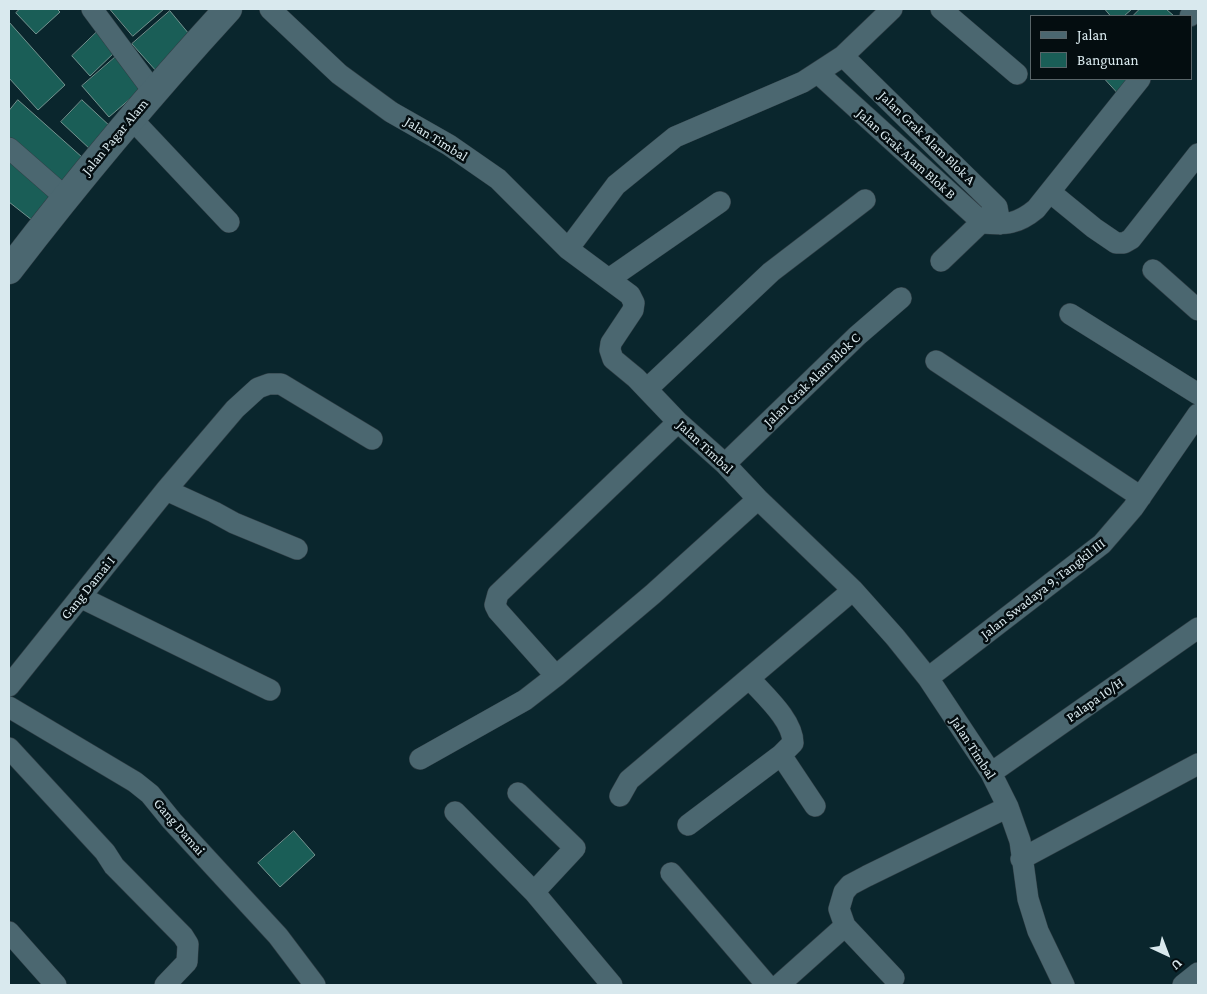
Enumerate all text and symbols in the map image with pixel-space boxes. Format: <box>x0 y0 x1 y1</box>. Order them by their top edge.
legend <box>1030 15 1192 80</box>
text: Jalan <box>1077 27 1107 43</box>
text: Bangunan <box>1077 52 1138 68</box>
street label: Jalan Grak Alam Blok A <box>875 88 979 188</box>
street label: Jalan Pagar Alam <box>78 95 152 179</box>
street label: Jalan Grak Alam Blok B <box>853 105 959 203</box>
street label: Jalan Timbal <box>402 113 470 165</box>
street label: Jalan Grak Alam Blok C <box>760 329 864 431</box>
street label: Jalan Timbal <box>673 417 737 477</box>
street label: Jalan Swadaya 9, Tangkil III <box>978 535 1108 643</box>
street label: Gang Damai I <box>57 553 119 623</box>
street label: Palapa 10/H <box>1063 674 1127 726</box>
street label: Jalan Timbal <box>947 714 999 782</box>
street label: Gang Damai <box>150 795 208 859</box>
north arrow <box>1142 929 1192 979</box>
text: U <box>1168 956 1186 974</box>

